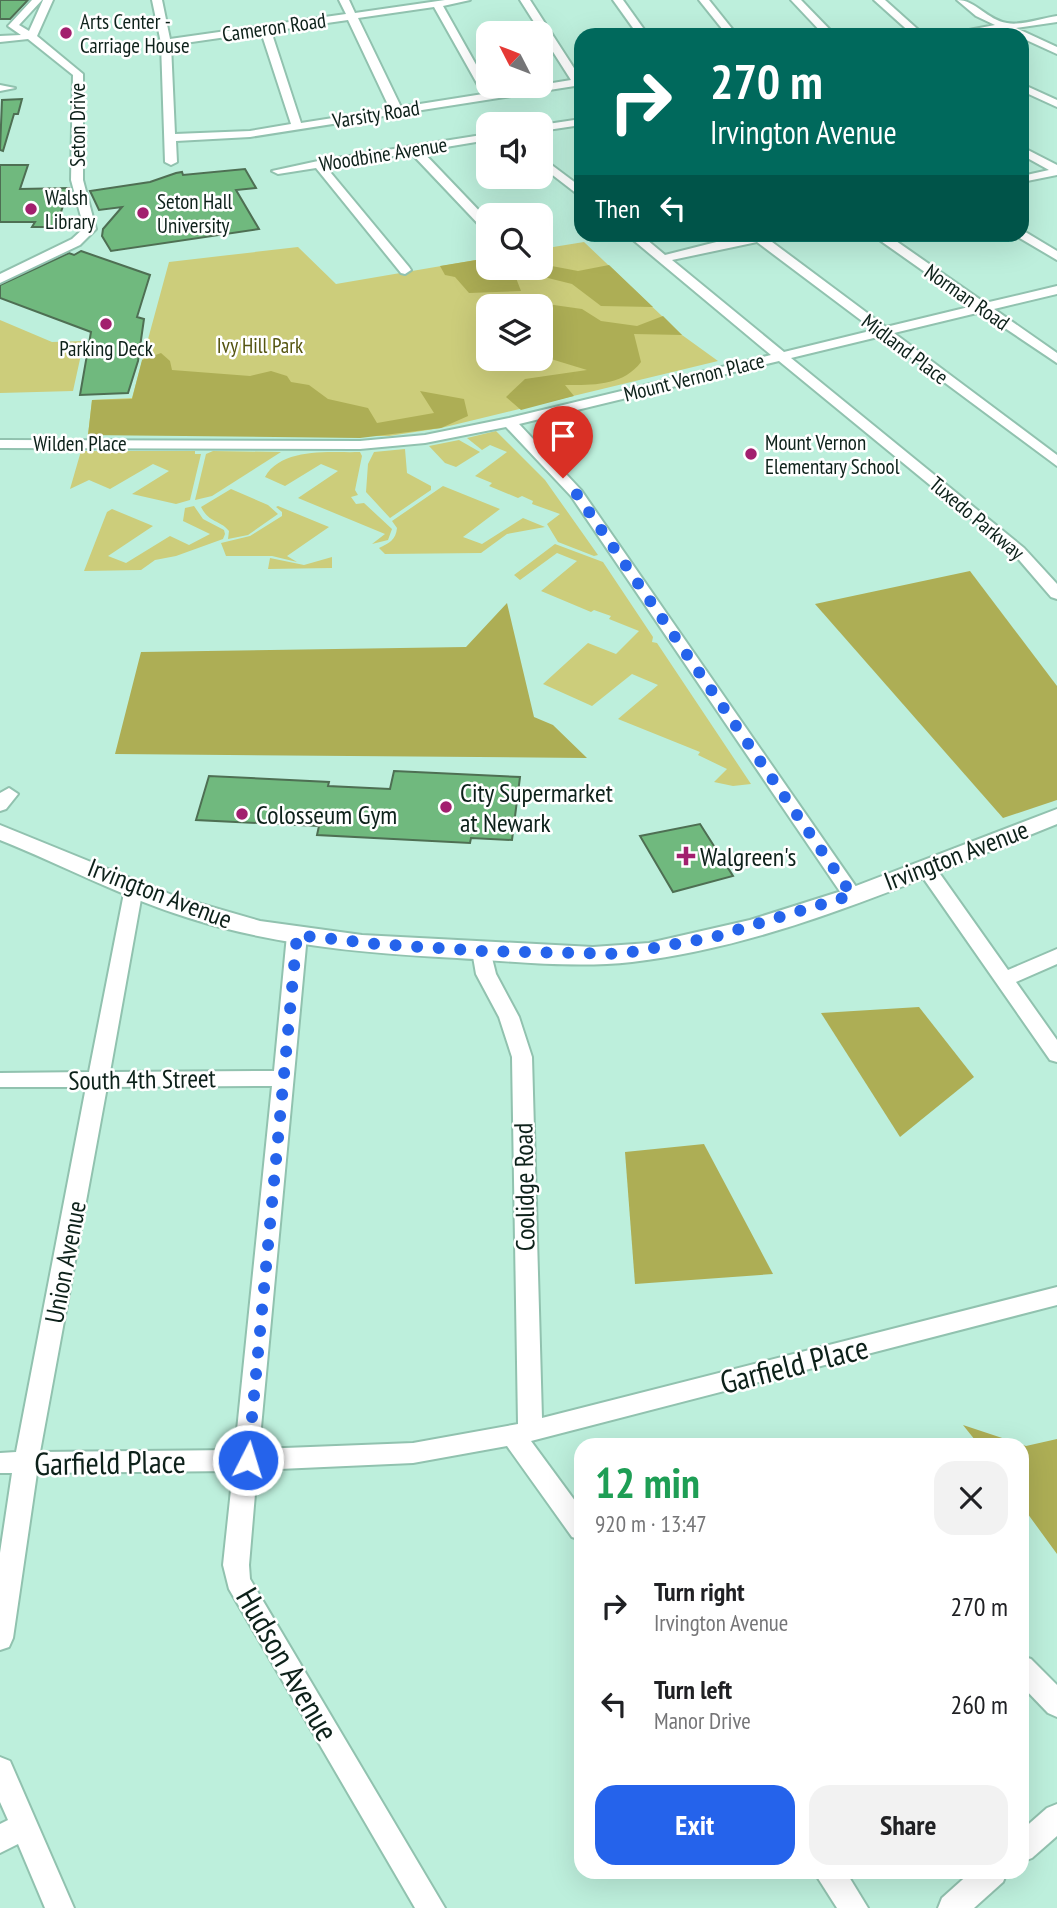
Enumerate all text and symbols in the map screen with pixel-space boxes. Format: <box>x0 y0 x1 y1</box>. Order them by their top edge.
street label: Cameron Road <box>220 6 328 48</box>
place label: Arts Center - Carriage House <box>80 8 190 59</box>
north arrow <box>476 21 553 98</box>
map controls <box>476 21 553 371</box>
marker: Arts Center - Carriage House <box>58 25 74 41</box>
text: 270 m <box>710 49 823 113</box>
icon: right <box>595 56 686 147</box>
street label: Seton Drive <box>64 83 91 167</box>
street label: Varsity Road <box>329 94 422 134</box>
text: Irvington Avenue <box>710 111 897 153</box>
button: sound <box>476 112 553 189</box>
street label: Woodbine Avenue <box>317 131 449 177</box>
place label: Walsh Library <box>45 184 95 235</box>
place label: Seton Hall University <box>157 188 233 239</box>
icon: left <box>654 189 692 227</box>
text: Then <box>595 192 640 225</box>
marker: Walsh Library <box>23 201 39 217</box>
button: search <box>476 203 553 280</box>
marker: Seton Hall University <box>135 205 151 221</box>
street label: Norman Road <box>919 258 1015 336</box>
button: layers <box>476 294 553 371</box>
street label: Midland Place <box>856 308 954 390</box>
marker: Parking Deck <box>98 316 114 332</box>
park label: Ivy Hill Park <box>217 332 303 359</box>
place label: Parking Deck <box>59 335 153 362</box>
street label: Mount Vernon Place <box>621 346 767 408</box>
pin <box>533 406 593 478</box>
icon: arrive <box>544 417 582 455</box>
place label: Mount Vernon Elementary School <box>765 429 900 480</box>
street label: Wilden Place <box>33 430 127 457</box>
marker: Mount Vernon Elementary School <box>743 446 759 462</box>
street label: Tuxedo Parkway <box>924 470 1030 566</box>
place label: City Supermarket at Newark <box>460 776 613 839</box>
place label: Colosseum Gym <box>256 798 397 831</box>
marker: City Supermarket at Newark <box>438 799 454 815</box>
marker: Colosseum Gym <box>234 806 250 822</box>
street label: Irvington Avenue <box>879 812 1033 898</box>
place label: Walgreen's <box>700 840 796 873</box>
marker: Walgreen's <box>678 848 694 864</box>
street label: Irvington Avenue <box>83 850 237 936</box>
street label: South 4th Street <box>68 1061 216 1097</box>
street label: Coolidge Road <box>506 1122 542 1252</box>
street label: Union Avenue <box>37 1198 93 1326</box>
street label: Garfield Place <box>715 1325 873 1403</box>
position arrow <box>211 1423 285 1497</box>
street label: Garfield Place <box>34 1440 186 1484</box>
text: 12 min <box>595 1455 700 1510</box>
button: close <box>934 1461 1008 1535</box>
text: 920 m · 13:47 <box>595 1509 707 1538</box>
text: Turn right <box>654 1575 745 1608</box>
street label: Hudson Avenue <box>227 1580 349 1748</box>
icon: right <box>595 1587 633 1625</box>
text: 270 m <box>950 1590 1008 1623</box>
text: Irvington Avenue <box>654 1608 788 1637</box>
text: Turn left <box>654 1673 732 1706</box>
icon: left <box>595 1685 633 1723</box>
text: 260 m <box>950 1688 1008 1721</box>
text: Manor Drive <box>654 1706 751 1735</box>
button: Exit <box>595 1785 795 1865</box>
button: Share <box>809 1785 1008 1865</box>

